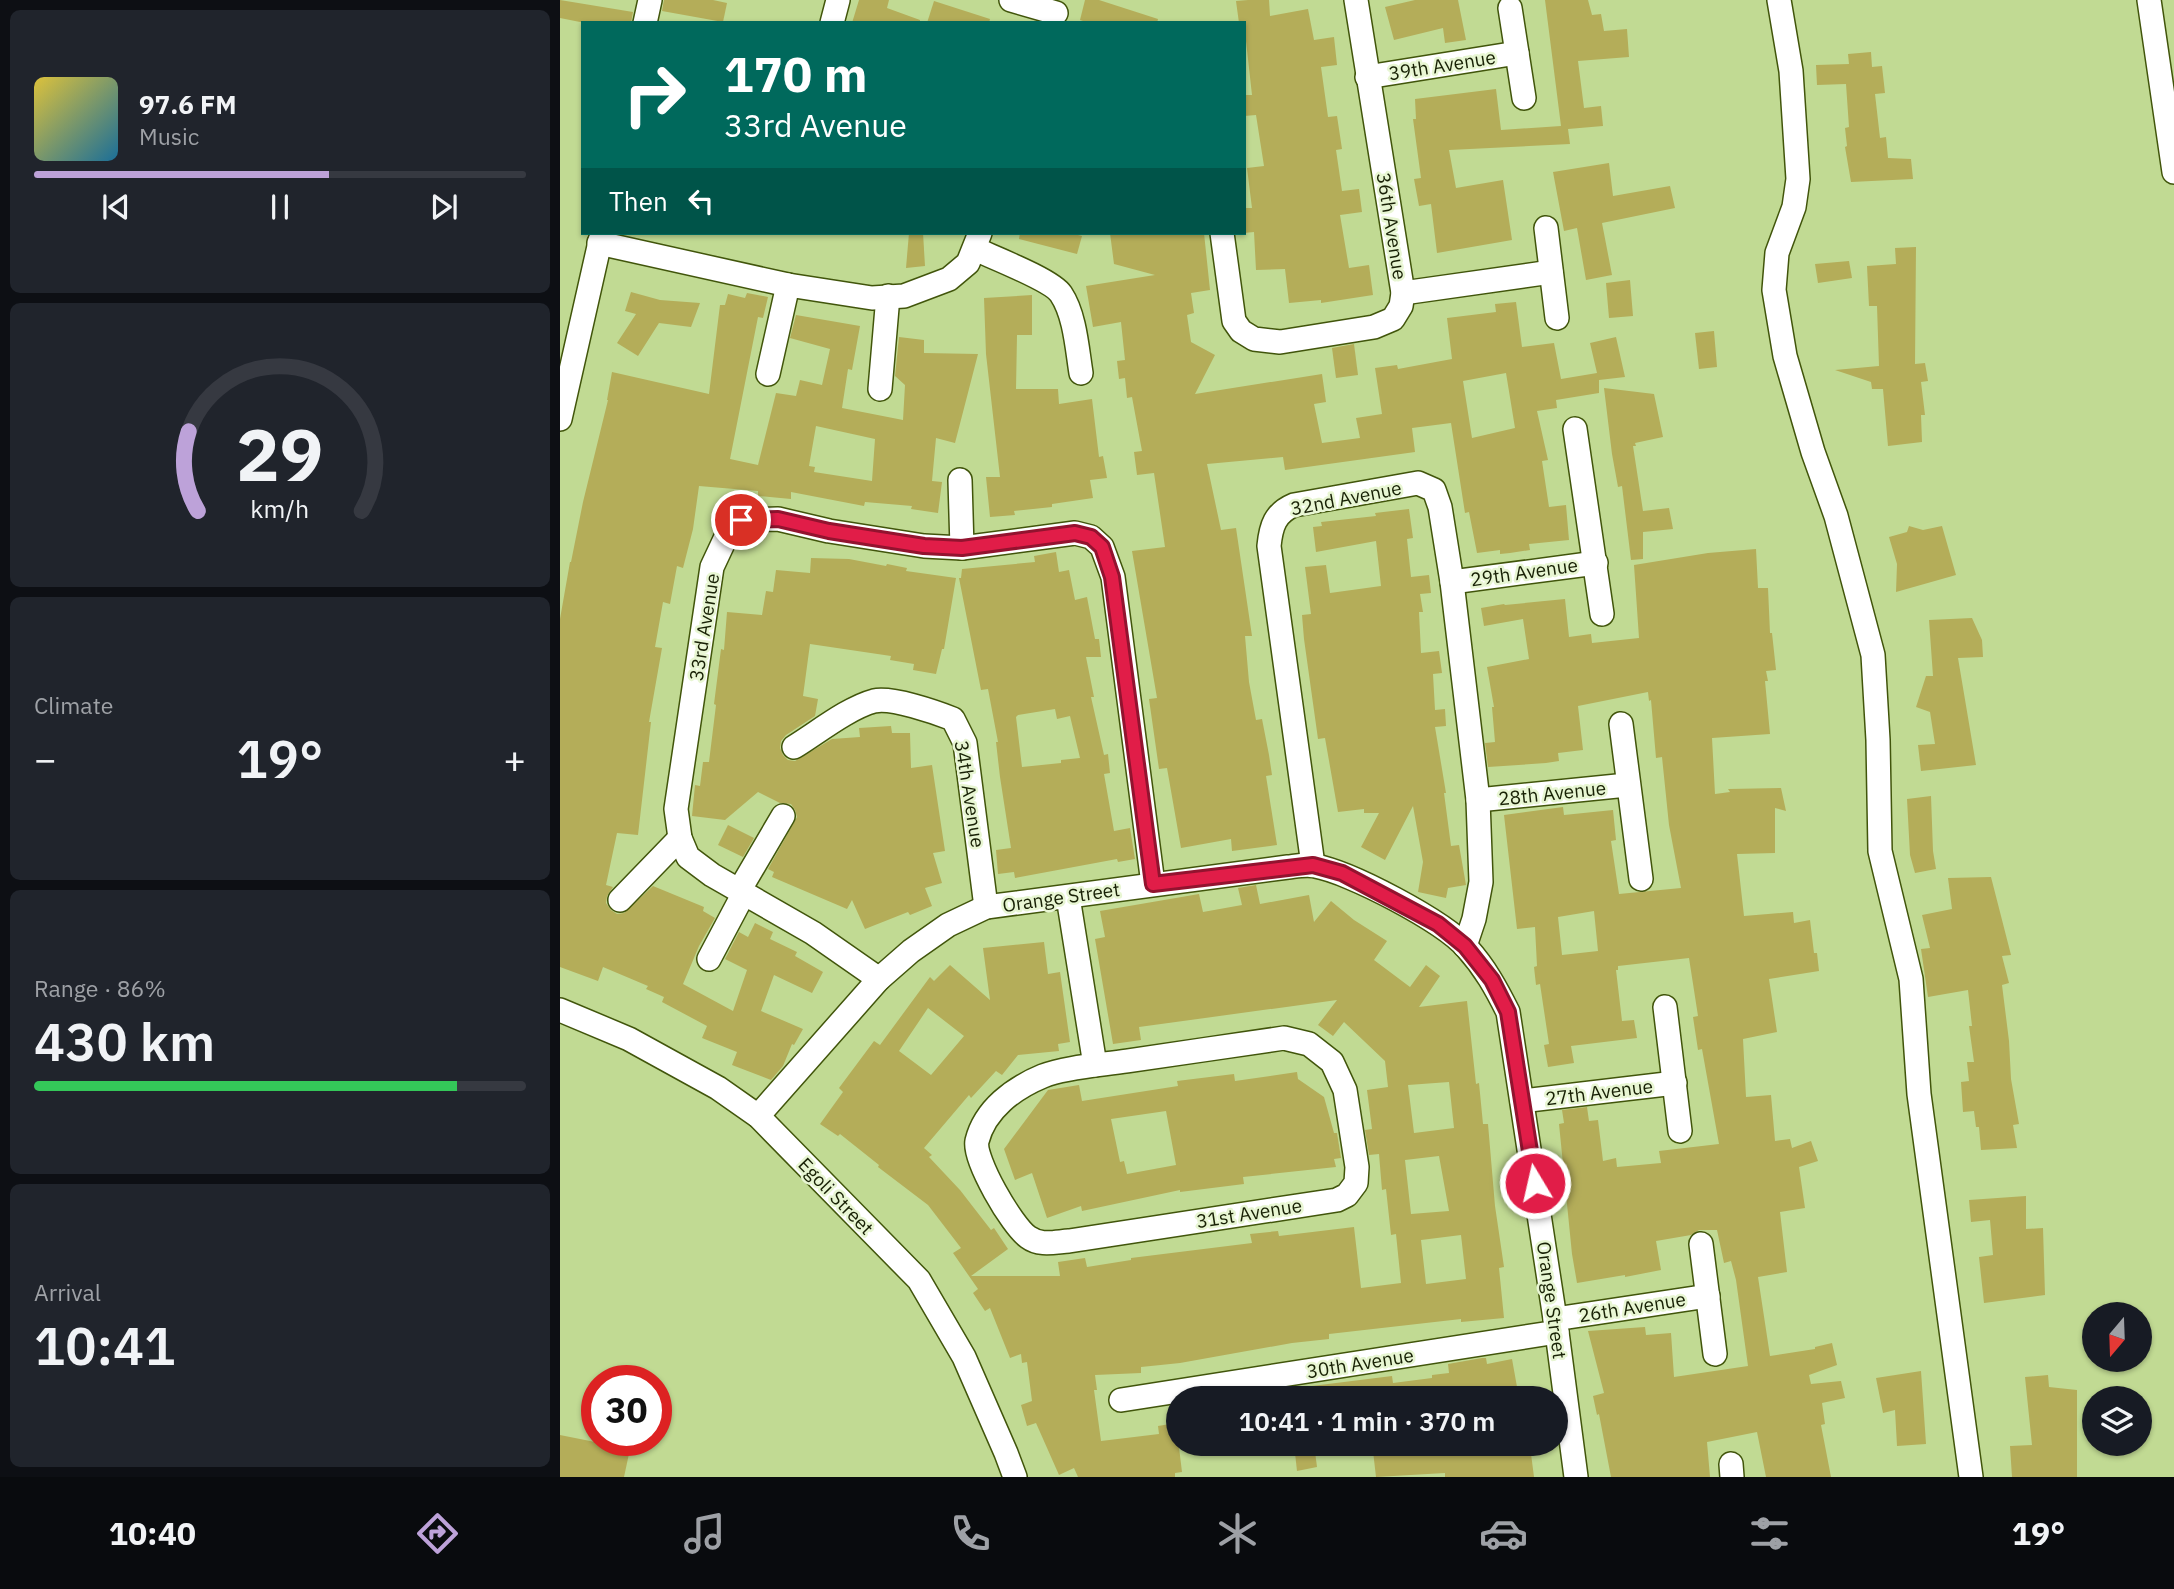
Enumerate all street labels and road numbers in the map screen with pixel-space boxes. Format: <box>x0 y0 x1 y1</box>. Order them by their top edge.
street label: 39th Avenue <box>1387 45 1497 85</box>
street label: 36th Avenue <box>1372 171 1412 281</box>
street label: 32nd Avenue <box>1288 475 1404 521</box>
street label: 29th Avenue <box>1469 553 1579 591</box>
street label: 33rd Avenue <box>684 571 724 683</box>
street label: 34th Avenue <box>950 739 990 849</box>
street label: 28th Avenue <box>1497 775 1607 811</box>
street label: Orange Street <box>1001 877 1121 917</box>
street label: 27th Avenue <box>1544 1073 1654 1111</box>
street label: Egoli Street <box>793 1152 879 1240</box>
street label: 31st Avenue <box>1195 1193 1303 1233</box>
street label: Orange Street <box>1532 1240 1572 1360</box>
street label: 26th Avenue <box>1577 1287 1687 1327</box>
street label: 30th Avenue <box>1305 1343 1415 1383</box>

